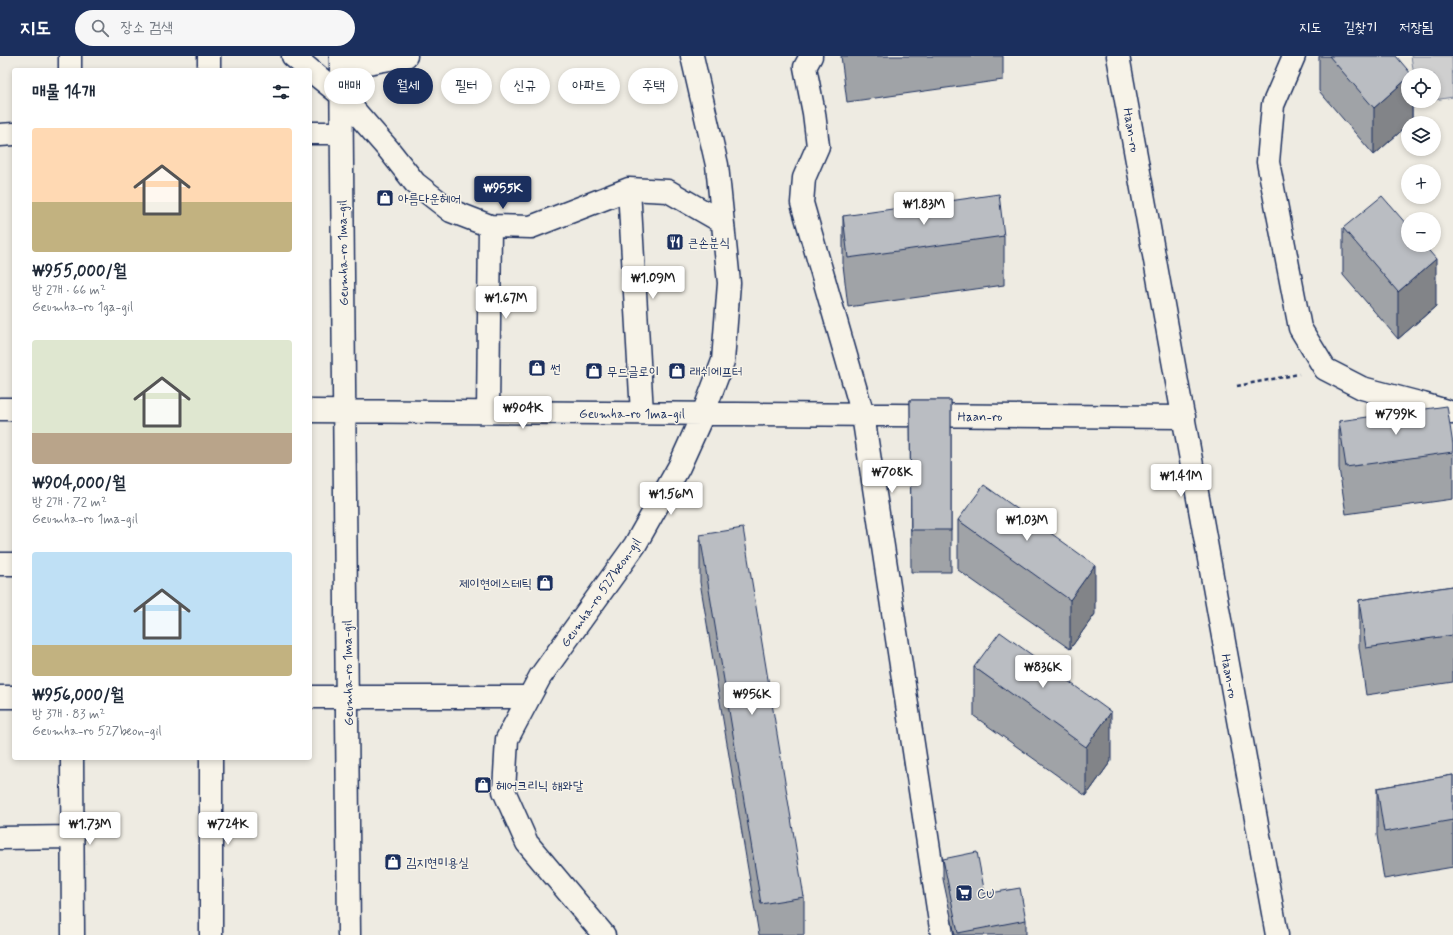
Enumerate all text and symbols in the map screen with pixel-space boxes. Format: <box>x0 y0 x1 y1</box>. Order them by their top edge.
search box <box>75 10 355 46</box>
text: 지도 <box>20 16 51 41</box>
icon: search <box>89 17 111 39</box>
text: 장소 검색 <box>121 18 173 38</box>
text: 지도 <box>1299 19 1321 37</box>
text: 길찾기 <box>1343 19 1377 37</box>
text: 저장됨 <box>1399 19 1433 37</box>
chip: 매매 <box>324 68 375 104</box>
chip: 월세 <box>383 68 433 104</box>
chip: 필터 <box>441 68 492 104</box>
chip: 신규 <box>500 68 550 104</box>
chip: 아파트 <box>558 68 620 104</box>
chip: 주택 <box>628 68 678 104</box>
map controls <box>1401 68 1441 252</box>
button: locate <box>1401 68 1441 108</box>
text: 매물 14개 <box>32 81 95 103</box>
icon: filters <box>270 81 292 103</box>
street label: Haan-ro <box>1118 107 1143 154</box>
button: layers <box>1401 116 1441 156</box>
icon: home <box>126 154 198 226</box>
button: + <box>1401 164 1441 204</box>
pin: ₩955K <box>475 176 531 210</box>
text: ₩955K <box>483 180 523 197</box>
shop icon: 아름다운헤어 <box>375 188 395 208</box>
place label: 아름다운헤어 <box>398 191 461 208</box>
pin: ₩1.83M <box>891 192 957 226</box>
text: ₩1.83M <box>903 196 945 213</box>
street label: Geumha-ro 1ma-gil <box>334 200 353 306</box>
button: − <box>1401 212 1441 252</box>
restaurant icon: 큰손분식 <box>665 232 685 252</box>
place label: 큰손분식 <box>688 235 730 252</box>
text: ₩955,000/월 <box>32 260 127 282</box>
pin: ₩1.09M <box>620 266 686 300</box>
text: ₩1.09M <box>631 270 675 287</box>
text: 방 2개 · 66 m² <box>32 282 106 299</box>
pin: ₩1.67M <box>473 286 539 320</box>
text: ₩1.67M <box>485 290 527 307</box>
text: Geumha-ro 1ga-gil <box>32 299 133 316</box>
shop icon: 썬 <box>527 358 547 378</box>
place label: 썬 <box>550 361 560 378</box>
shop icon: 무드글로이 <box>584 361 604 381</box>
shop icon: 래쉬에프터 <box>667 361 687 381</box>
place label: 무드글로이 <box>607 364 659 381</box>
place label: 래쉬에프터 <box>690 364 742 381</box>
icon: home <box>126 366 198 438</box>
pin: ₩904K <box>495 396 551 430</box>
text: ₩904K <box>503 400 543 417</box>
pin: ₩799K <box>1368 402 1424 436</box>
street label: Geumha-ro 1ma-gil <box>579 406 685 423</box>
text: ₩799K <box>1375 406 1417 423</box>
street label: Haan-ro <box>958 409 1002 426</box>
pin: ₩708K <box>864 460 920 494</box>
text: ₩708K <box>871 464 913 481</box>
pin: ₩1.41M <box>1148 464 1214 498</box>
text: ₩1.41M <box>1160 468 1202 485</box>
text: ₩904,000/월 <box>32 472 126 494</box>
pin: ₩1.56M <box>638 482 704 516</box>
text: ₩1.56M <box>649 486 693 503</box>
text: 방 2개 · 72 m² <box>32 494 107 511</box>
pin: ₩1.03M <box>994 508 1060 542</box>
text: Geumha-ro 1ma-gil <box>32 511 138 528</box>
text: ₩1.03M <box>1006 512 1048 529</box>
street label: Geumha-ro 527beon-gil <box>557 535 645 651</box>
shop icon: 제이현에스테틱 <box>535 573 555 593</box>
place label: 제이현에스테틱 <box>459 576 532 593</box>
icon: home <box>126 578 198 650</box>
street label: Geumha-ro 1ma-gil <box>339 620 358 726</box>
street label: Haan-ro <box>1216 653 1241 700</box>
pin: ₩836K <box>1015 655 1071 689</box>
text: ₩836K <box>1024 659 1062 676</box>
pin: ₩956K <box>724 682 780 716</box>
text: ₩956,000/월 <box>32 684 124 706</box>
text: ₩956K <box>733 686 771 703</box>
text: 방 3개 · 83 m² <box>32 706 105 723</box>
text: Geumha-ro 527beon-gil <box>32 723 162 740</box>
shop icon: 헤어크리닉 해와달 <box>473 775 493 795</box>
place label: 헤어크리닉 해와달 <box>496 778 584 795</box>
pin: ₩1.73M <box>57 812 123 846</box>
pin: ₩724K <box>200 812 256 846</box>
text: ₩1.73M <box>69 816 111 833</box>
text: ₩724K <box>207 816 249 833</box>
shop icon: 김지현미용실 <box>383 852 403 872</box>
place label: 김지현미용실 <box>406 855 469 872</box>
supermarket icon: CU <box>954 883 974 903</box>
place label: CU <box>977 886 995 903</box>

